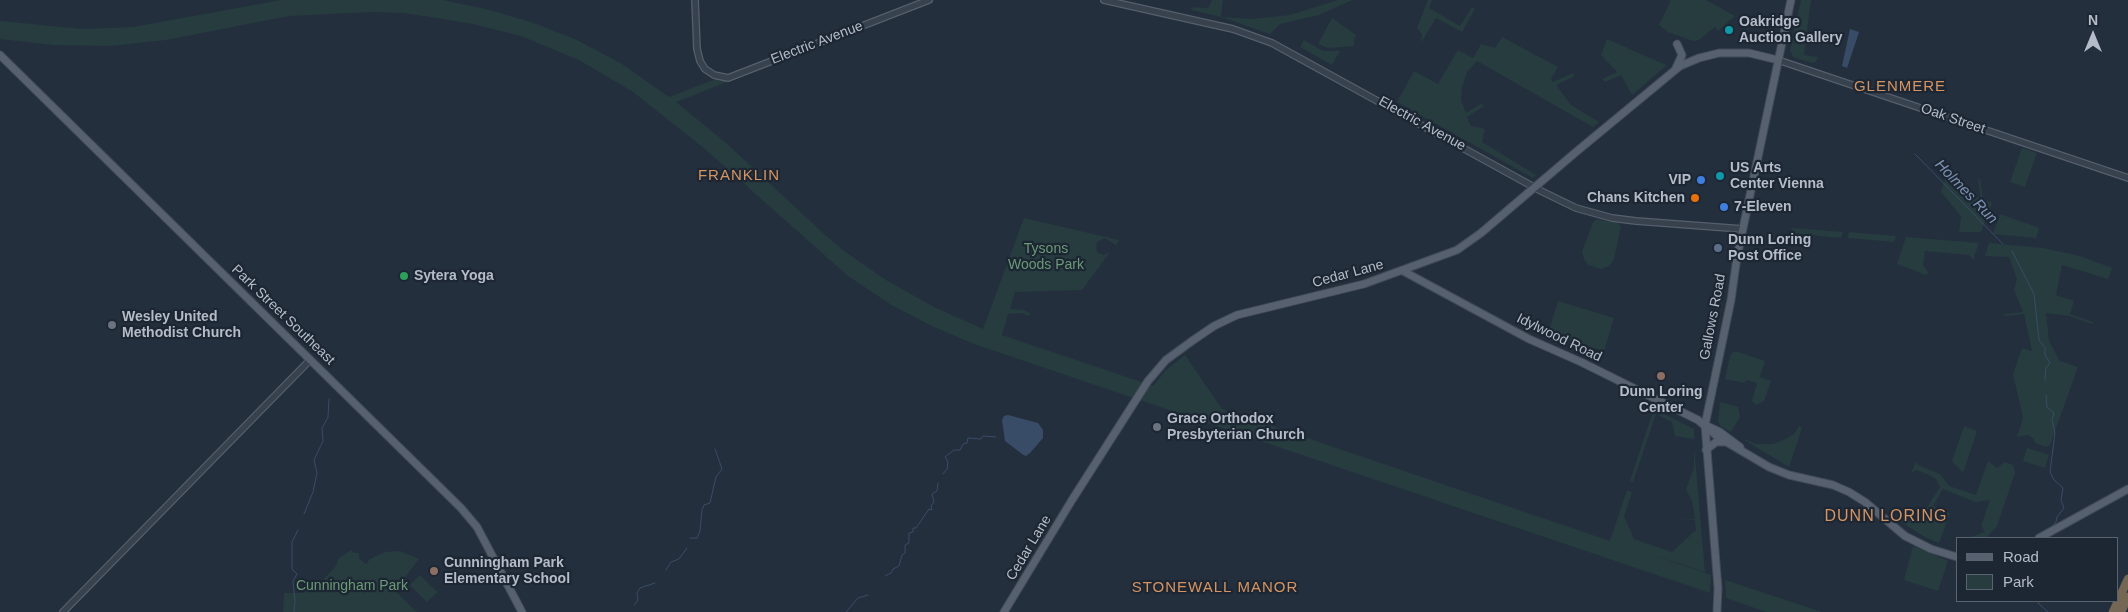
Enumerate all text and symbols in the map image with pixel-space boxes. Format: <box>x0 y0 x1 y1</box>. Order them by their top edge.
north arrow <box>2068 10 2118 60</box>
text: N <box>2088 12 2098 28</box>
place label: Oakridge Auction Gallery <box>1739 14 1842 46</box>
street label: Electric Avenue <box>769 18 865 68</box>
marker: Oakridge Auction Gallery <box>1723 24 1735 36</box>
district label: GLENMERE <box>1853 78 1947 96</box>
street label: Electric Avenue <box>1376 93 1468 155</box>
street label: Oak Street <box>1919 100 1987 138</box>
water label: Holmes Run <box>1931 156 2001 228</box>
place label: US Arts Center Vienna <box>1730 160 1824 192</box>
district label: FRANKLIN <box>697 167 781 185</box>
marker: US Arts Center Vienna <box>1714 170 1726 182</box>
place label: VIP <box>1668 172 1691 188</box>
marker: VIP <box>1695 174 1707 186</box>
place label: Chans Kitchen <box>1587 190 1685 206</box>
marker: Chans Kitchen <box>1689 192 1701 204</box>
place label: 7-Eleven <box>1734 199 1792 215</box>
marker: 7-Eleven <box>1718 201 1730 213</box>
place label: Dunn Loring Post Office <box>1728 232 1811 264</box>
park label: Tysons Woods Park <box>1008 241 1084 274</box>
marker: Dunn Loring Post Office <box>1712 242 1724 254</box>
street label: Cedar Lane <box>1310 256 1386 292</box>
street label: Park Street Southeast <box>228 261 338 369</box>
place label: Sytera Yoga <box>414 268 494 284</box>
marker: Sytera Yoga <box>398 270 410 282</box>
street label: Gallows Road <box>1696 273 1730 361</box>
place label: Wesley United Methodist Church <box>122 309 241 342</box>
street label: Idylwood Road <box>1514 310 1604 366</box>
marker: Wesley United Methodist Church <box>106 319 118 331</box>
marker: Dunn Loring Center <box>1655 370 1667 382</box>
place label: Dunn Loring Center <box>1619 384 1703 417</box>
place label: Grace Orthodox Presbyterian Church <box>1167 411 1305 444</box>
marker: Grace Orthodox Presbyterian Church <box>1151 421 1163 433</box>
district label: DUNN LORING <box>1823 507 1949 527</box>
street label: Cedar Lane <box>1003 512 1055 584</box>
legend <box>1956 537 2118 602</box>
text: Road <box>2003 548 2039 565</box>
place label: Cunningham Park Elementary School <box>444 555 570 588</box>
marker: Cunningham Park Elementary School <box>428 565 440 577</box>
text: Park <box>2003 573 2034 590</box>
park label: Cunningham Park <box>296 578 408 594</box>
district label: STONEWALL MANOR <box>1130 579 1300 597</box>

